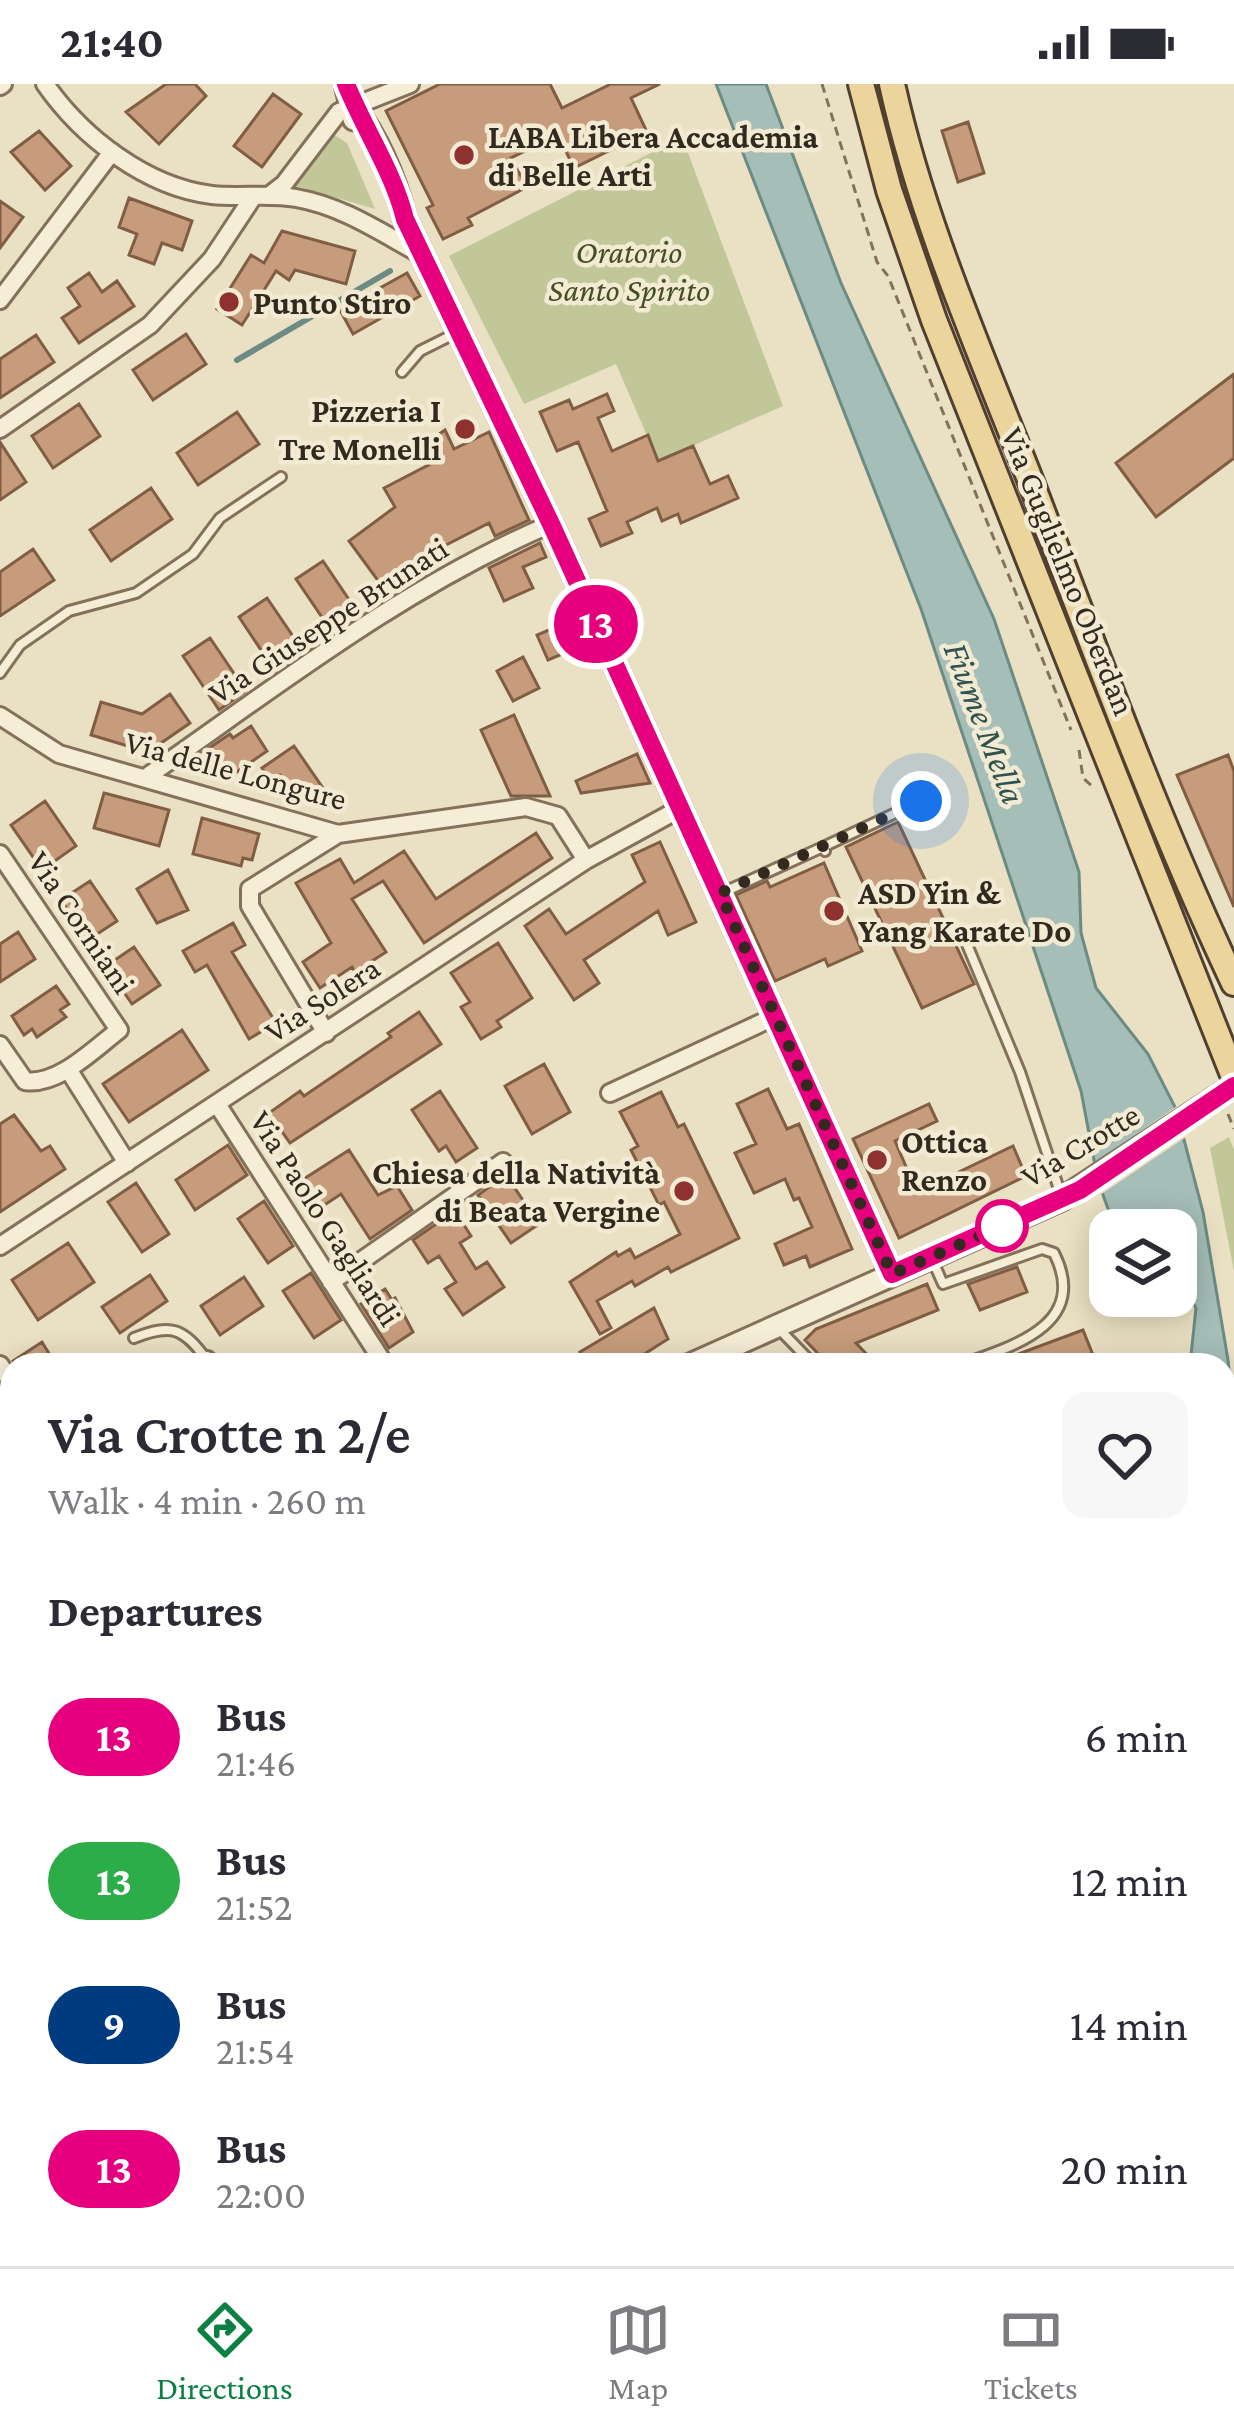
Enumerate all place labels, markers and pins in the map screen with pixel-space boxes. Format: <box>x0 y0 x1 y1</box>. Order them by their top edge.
place label: LABA Libera Accademia di Belle Arti <box>488 118 818 193</box>
marker: LABA Libera Accademia di Belle Arti <box>451 142 477 168</box>
place label: Punto Stiro <box>253 284 412 321</box>
marker: Punto Stiro <box>216 289 242 315</box>
place label: Pizzeria I Tre Monelli <box>278 392 441 467</box>
marker: Pizzeria I Tre Monelli <box>452 416 478 442</box>
place label: ASD Yin & Yang Karate Do <box>857 874 1071 949</box>
marker: ASD Yin & Yang Karate Do <box>821 898 847 924</box>
place label: Ottica Renzo <box>901 1123 988 1198</box>
marker: Ottica Renzo <box>864 1147 890 1173</box>
place label: Chiesa della Natività di Beata Vergine <box>372 1154 660 1229</box>
marker: Chiesa della Natività di Beata Vergine <box>671 1178 697 1204</box>
unlabelled marker <box>977 1201 1027 1251</box>

